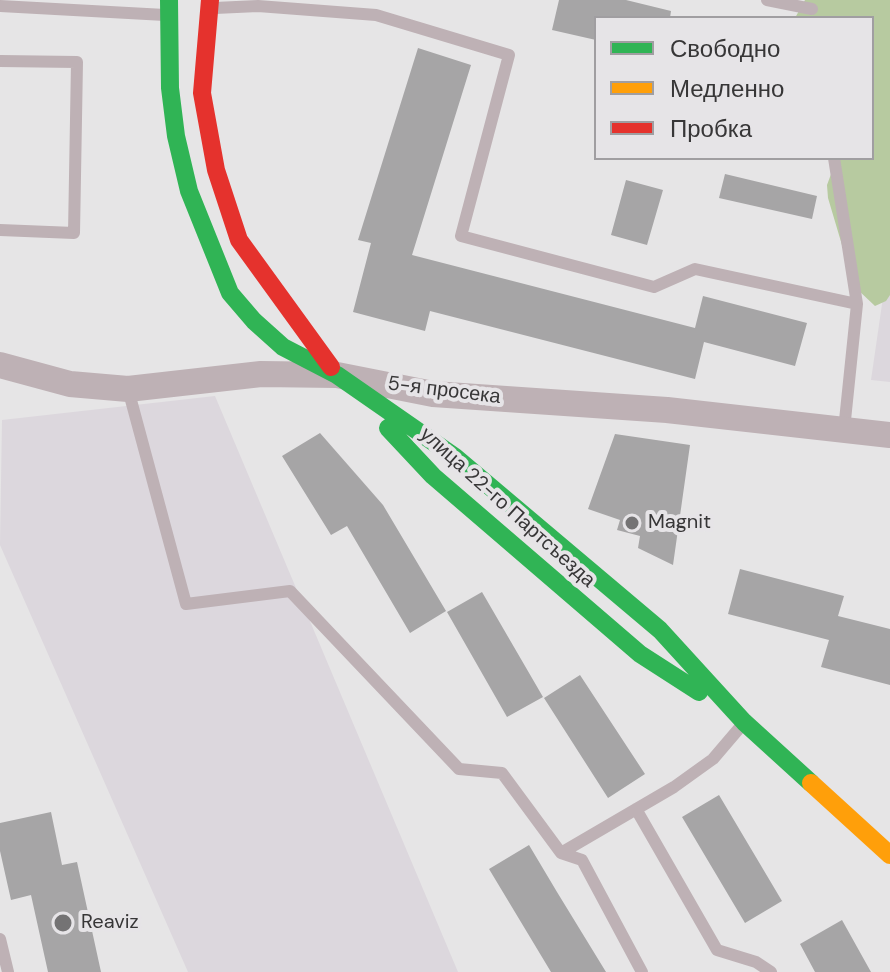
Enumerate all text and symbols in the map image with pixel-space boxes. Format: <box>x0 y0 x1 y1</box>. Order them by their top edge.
legend <box>594 16 874 160</box>
text: Свободно <box>670 33 780 64</box>
text: Медленно <box>670 73 784 104</box>
text: Пробка <box>670 113 752 144</box>
street label: 5-я просека <box>386 372 502 410</box>
street label: улица 22-го Партсъезда <box>415 423 599 593</box>
place label: Magnit <box>648 511 711 535</box>
marker: Magnit <box>623 514 641 532</box>
place label: Reaviz <box>81 911 139 935</box>
marker: Reaviz <box>52 912 74 934</box>

